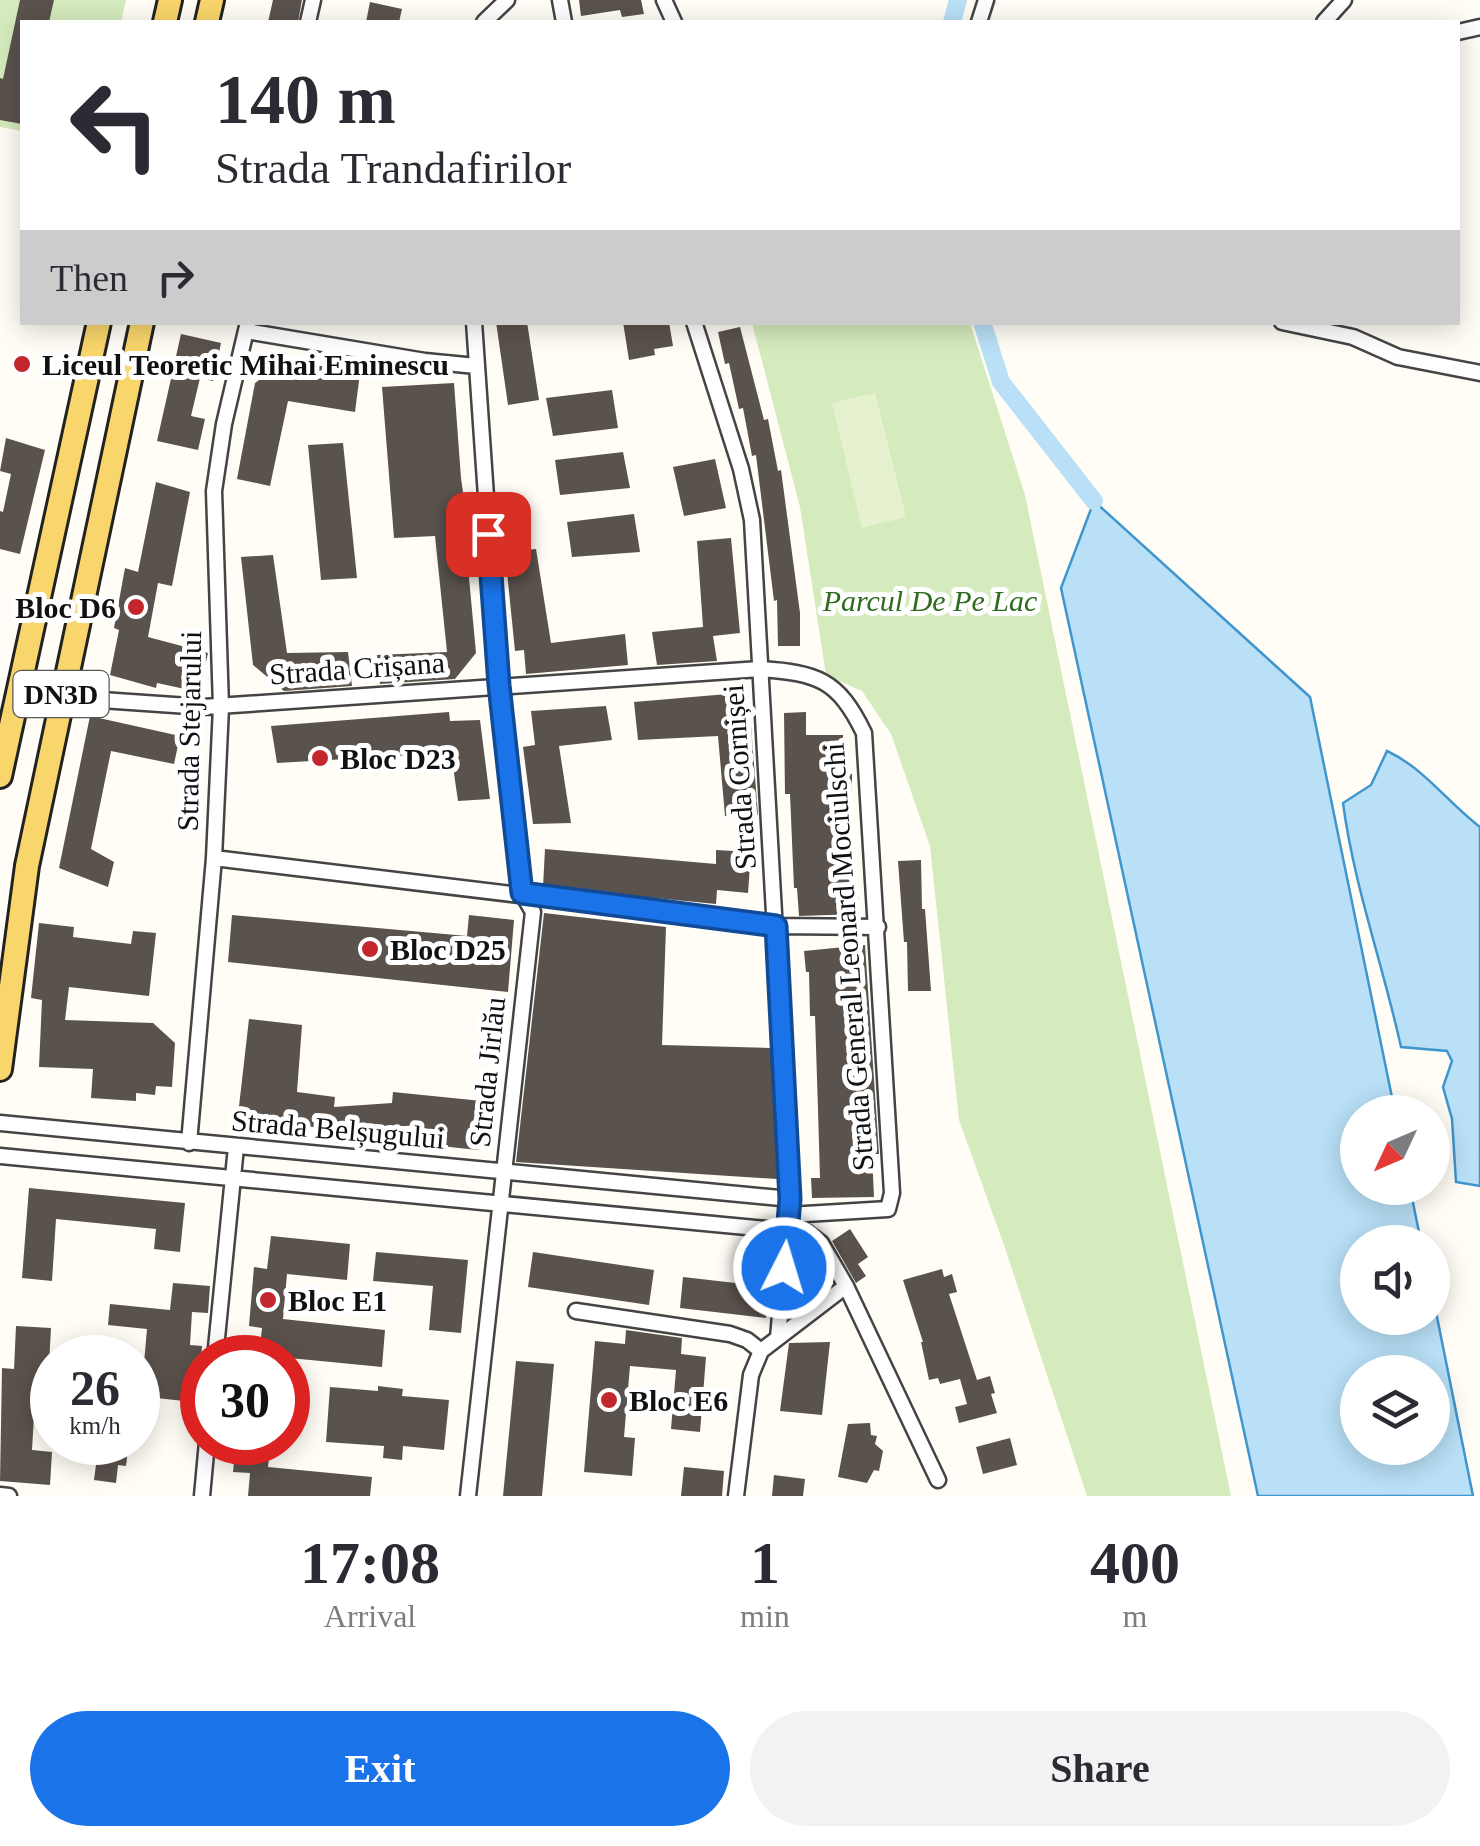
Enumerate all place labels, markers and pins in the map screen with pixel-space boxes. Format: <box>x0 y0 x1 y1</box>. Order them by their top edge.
place label: Liceul Teoretic Mihai Eminescu <box>42 348 449 381</box>
marker: Liceul Teoretic Mihai Eminescu <box>11 353 33 375</box>
pin <box>446 492 531 577</box>
place label: Bloc D6 <box>15 591 116 624</box>
marker: Bloc D6 <box>125 596 147 618</box>
place label: Bloc D23 <box>340 742 456 775</box>
marker: Bloc D23 <box>309 747 331 769</box>
place label: Bloc D25 <box>390 933 506 966</box>
marker: Bloc D25 <box>359 938 381 960</box>
place label: Bloc E1 <box>288 1284 387 1317</box>
marker: Bloc E1 <box>257 1289 279 1311</box>
place label: Bloc E6 <box>629 1384 728 1417</box>
marker: Bloc E6 <box>598 1389 620 1411</box>

